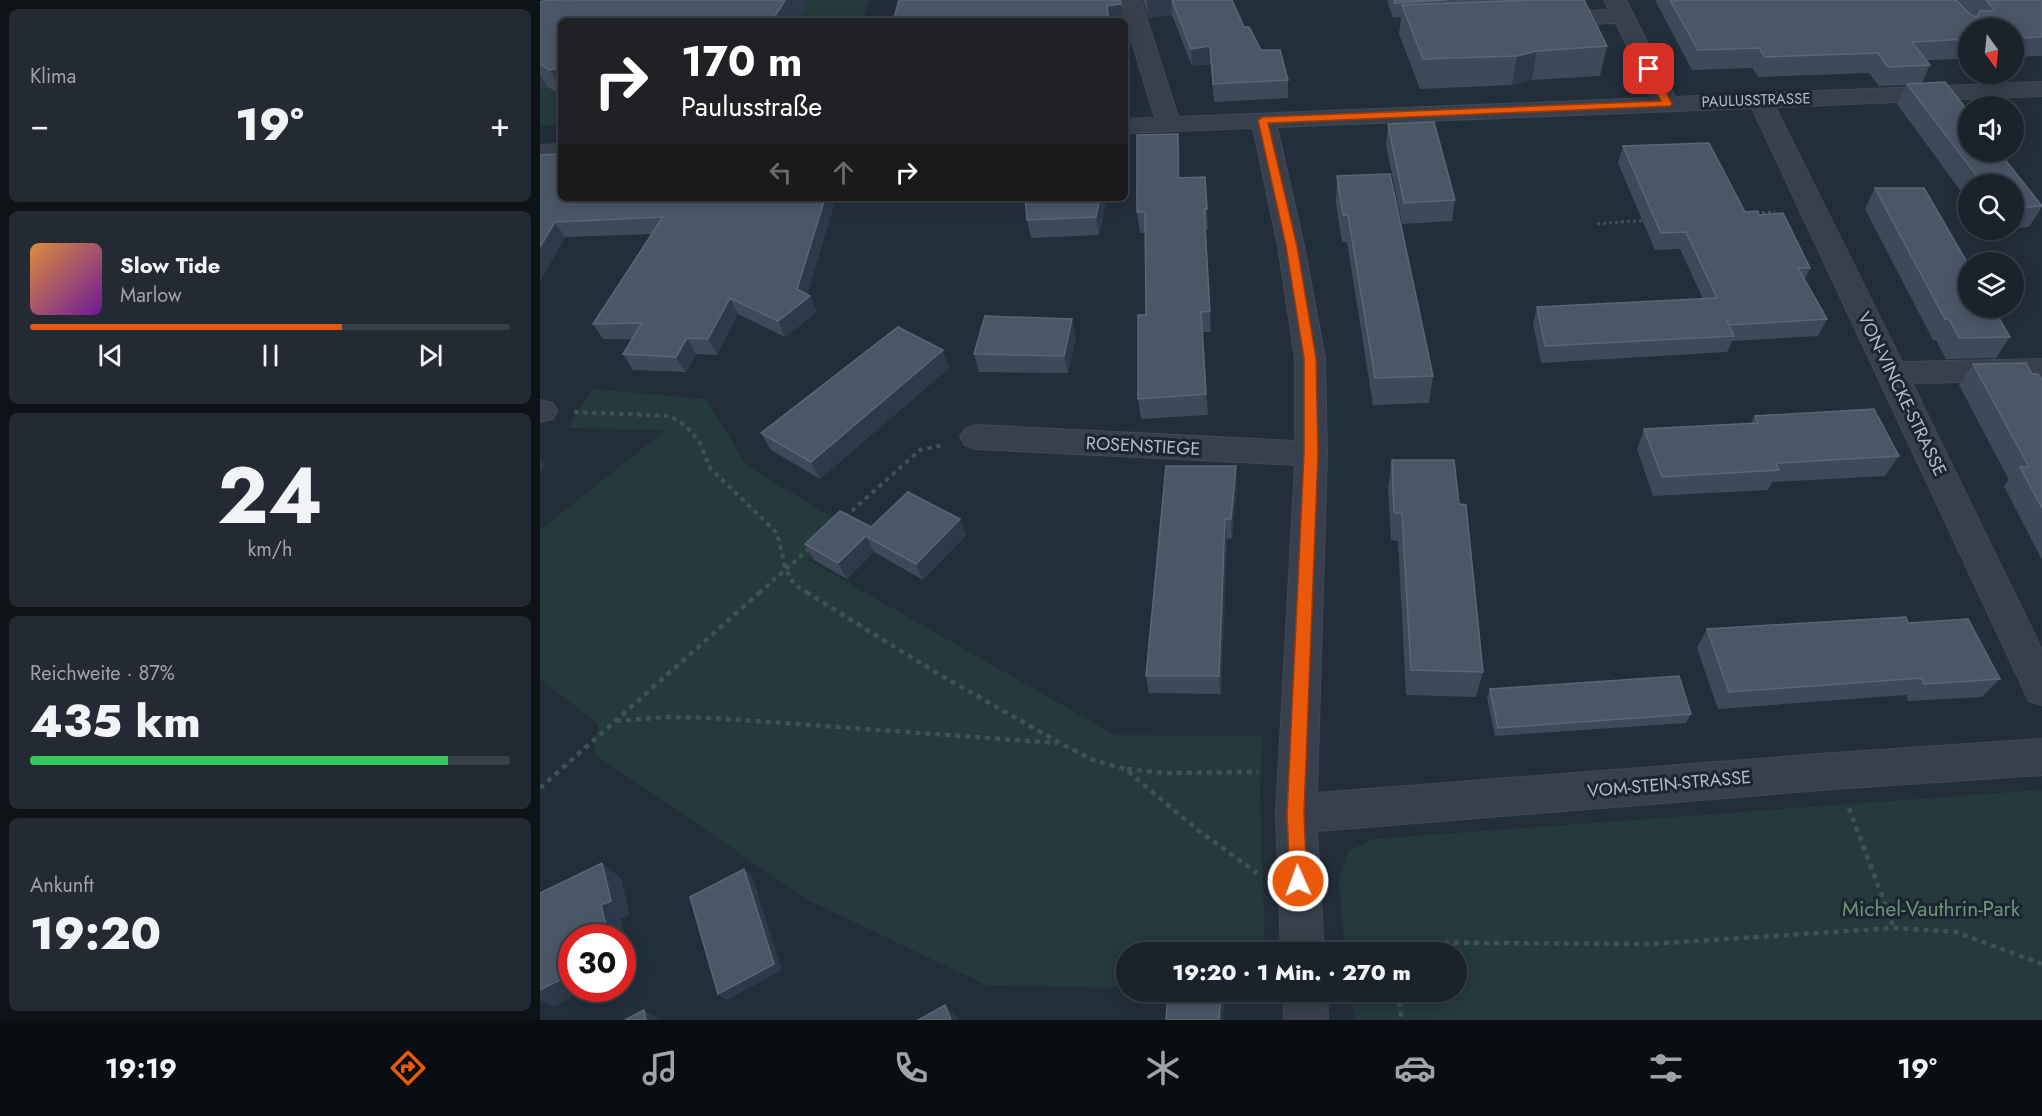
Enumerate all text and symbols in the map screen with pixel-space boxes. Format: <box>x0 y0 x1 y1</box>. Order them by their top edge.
north arrow <box>1958 18 2024 84</box>
map controls <box>1958 18 2024 318</box>
text: 170 m <box>681 31 803 92</box>
icon: right <box>582 42 660 120</box>
pin <box>1623 43 1674 94</box>
icon: arrive <box>1632 52 1665 85</box>
text: Klima <box>30 62 76 91</box>
text: Paulusstraße <box>681 87 822 126</box>
street label: PAULUSSTRASSE <box>1701 87 1811 113</box>
text: 19° <box>235 92 304 157</box>
button: sound <box>1958 96 2024 162</box>
text: − <box>30 101 49 148</box>
text: + <box>490 101 510 148</box>
icon: left <box>764 156 797 189</box>
icon: ahead <box>827 156 860 189</box>
icon: right <box>890 156 923 189</box>
button: search <box>1958 174 2024 240</box>
text: Slow Tide <box>120 249 220 281</box>
button: layers <box>1958 252 2024 318</box>
text: Marlow <box>120 281 182 310</box>
street label: VON-VINCKE-STRASSE <box>1851 307 1953 481</box>
icon: previous <box>94 339 127 372</box>
icon: pause <box>254 339 287 372</box>
icon: next <box>414 339 447 372</box>
street label: ROSENSTIEGE <box>1085 430 1201 462</box>
text: 24 <box>217 440 323 552</box>
text: km/h <box>247 535 293 564</box>
text: Reichweite · 87% <box>30 659 175 688</box>
text: 435 km <box>30 689 201 754</box>
street label: VOM-STEIN-STRASSE <box>1586 764 1752 804</box>
position arrow <box>1266 849 1330 913</box>
text: Ankunft <box>30 871 94 900</box>
park label: Michel-Vauthrin-Park <box>1842 894 2021 924</box>
text: 19:20 <box>30 901 161 966</box>
speed limit sign: 30 <box>558 924 636 1002</box>
text: 19:20 · 1 Min. · 270 m <box>1172 956 1411 988</box>
icon: directions <box>387 1047 429 1089</box>
icon: music <box>639 1047 681 1089</box>
icon: phone <box>890 1047 932 1089</box>
icon: climate <box>1142 1047 1184 1089</box>
icon: car <box>1394 1047 1436 1089</box>
icon: filters <box>1645 1047 1687 1089</box>
text: 19:19 <box>105 1049 177 1088</box>
text: 19° <box>1897 1049 1937 1088</box>

